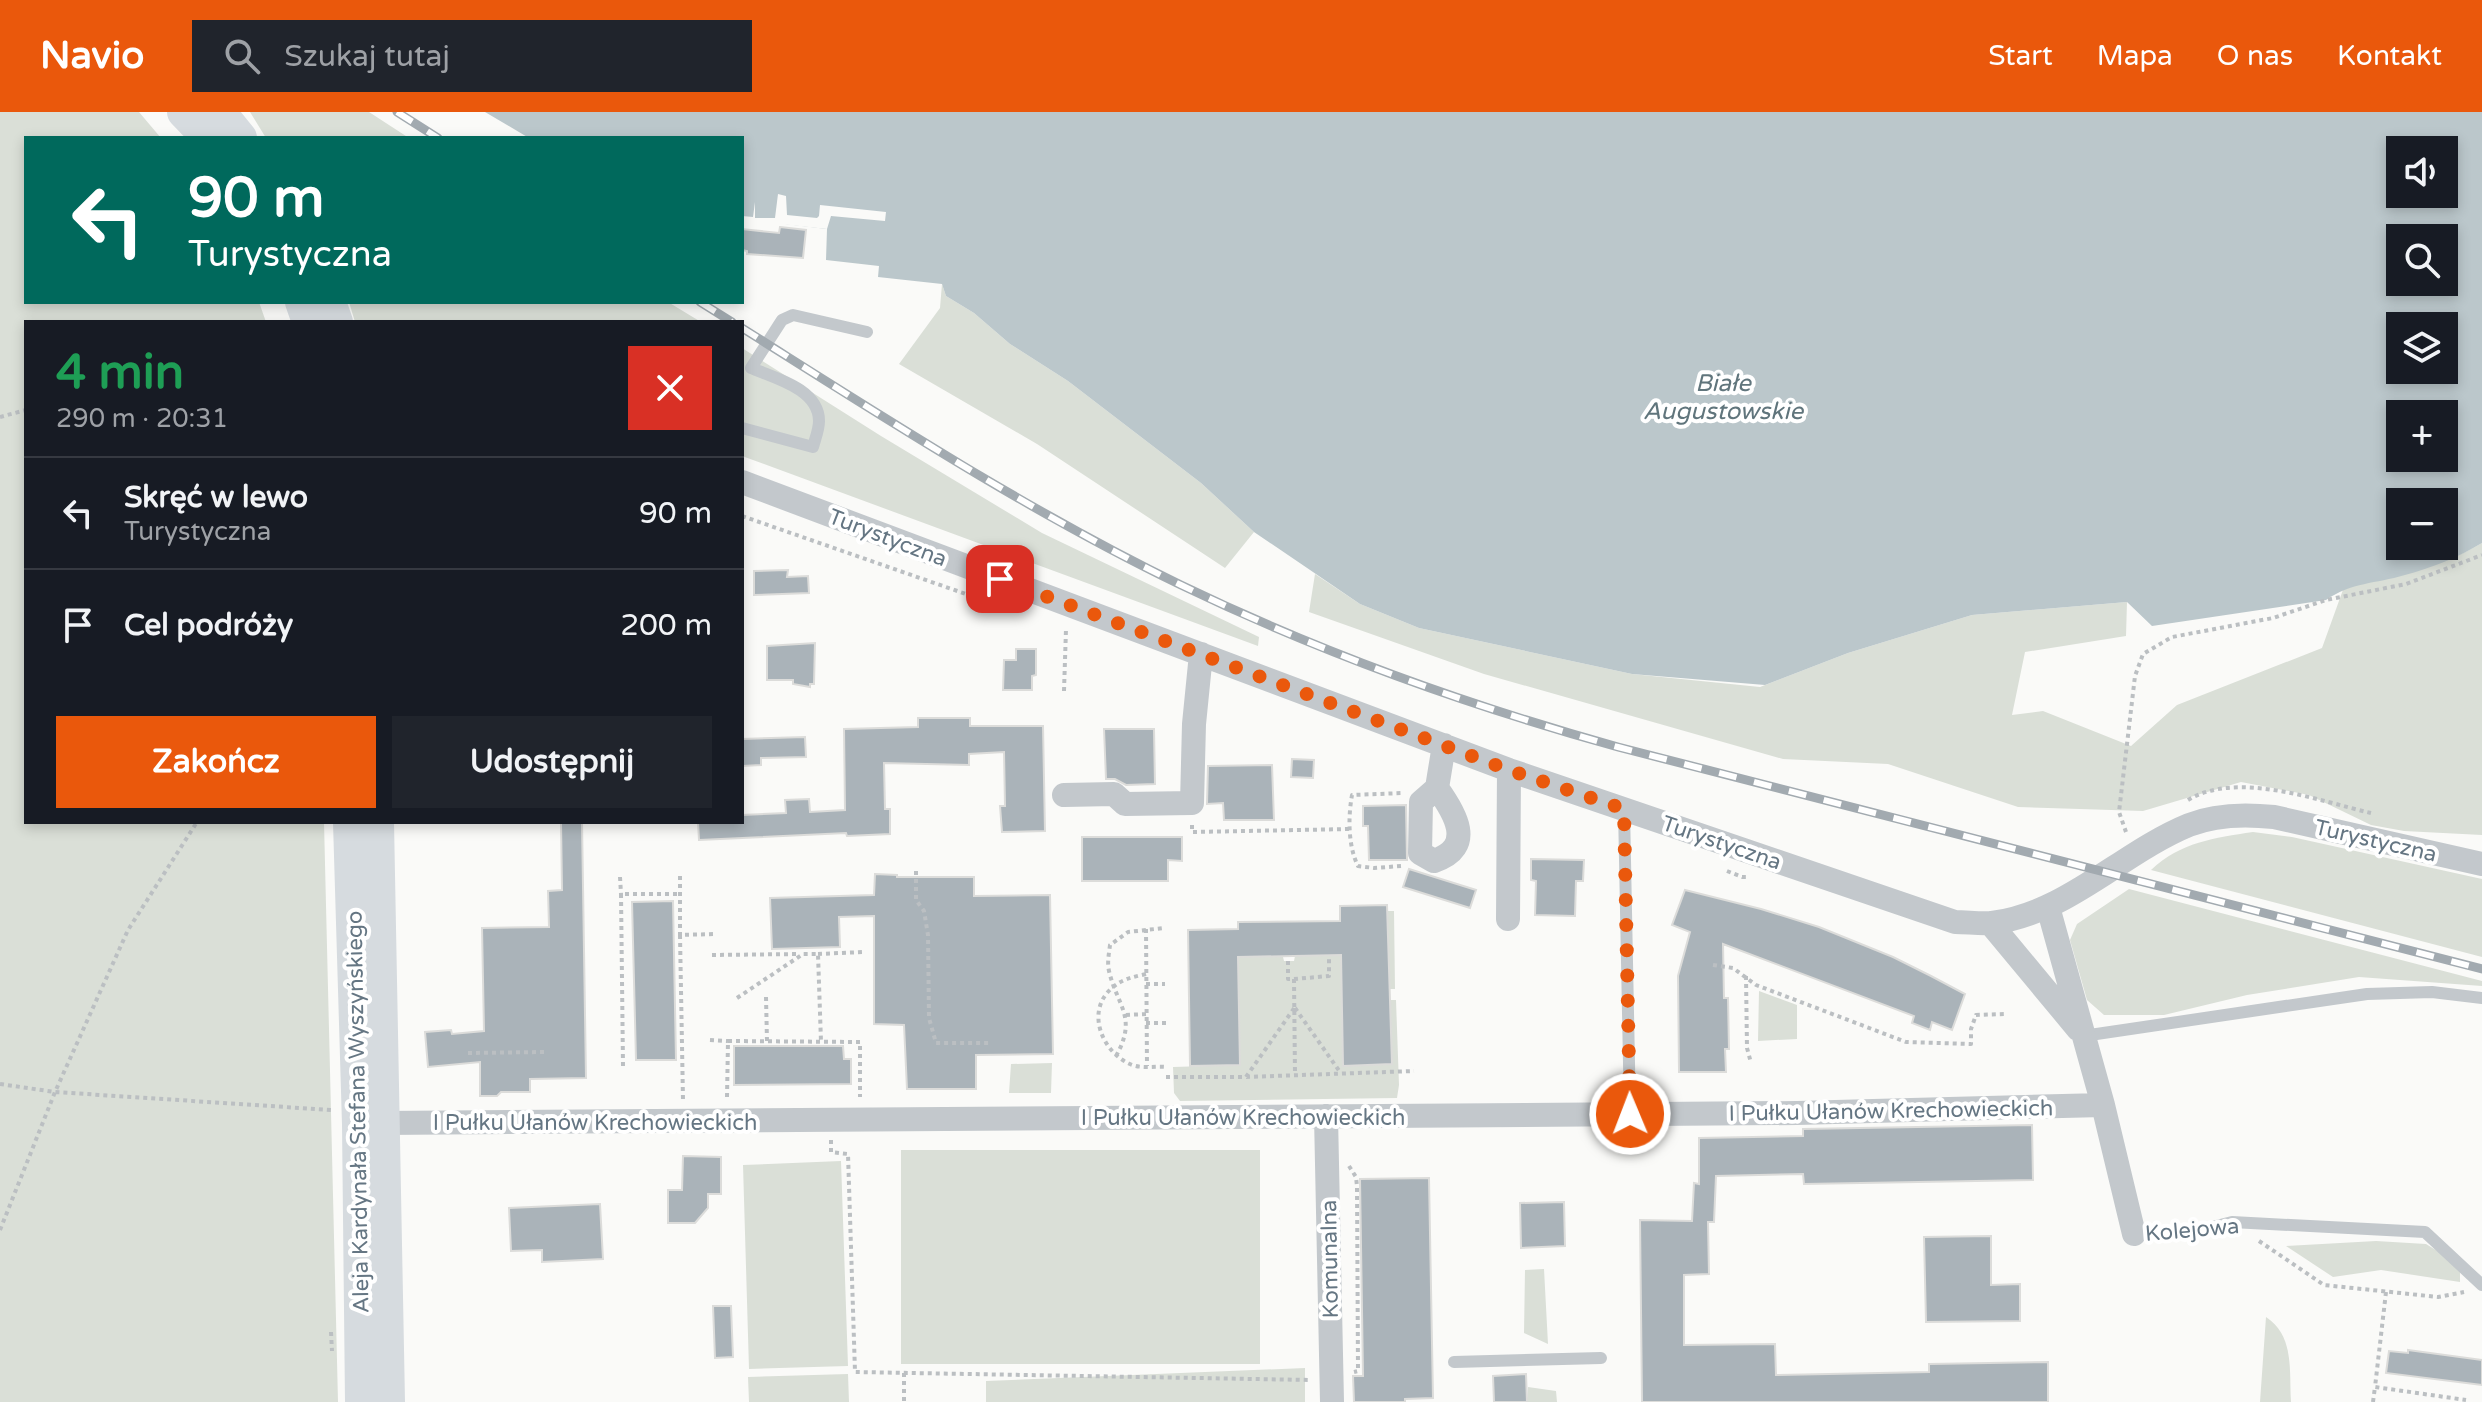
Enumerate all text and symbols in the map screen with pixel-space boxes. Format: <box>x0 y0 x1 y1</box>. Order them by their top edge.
search box <box>192 20 752 92</box>
text: Navio <box>40 33 144 79</box>
icon: search <box>220 34 264 78</box>
text: Szukaj tutaj <box>284 38 450 75</box>
text: Start <box>1988 39 2053 73</box>
text: Mapa <box>2097 39 2173 73</box>
text: O nas <box>2217 39 2293 73</box>
text: Kontakt <box>2337 39 2442 73</box>
map controls <box>2386 136 2458 560</box>
button: sound <box>2386 136 2458 208</box>
text: 90 m <box>188 165 324 232</box>
icon: left <box>56 168 160 272</box>
button: search <box>2386 224 2458 296</box>
text: Turystyczna <box>188 233 392 276</box>
button: layers <box>2386 312 2458 384</box>
text: 4 min <box>56 344 184 402</box>
button: close <box>628 346 712 430</box>
water label: Białe Augustowskie <box>1643 369 1804 426</box>
button: + <box>2386 400 2458 472</box>
text: 290 m · 20:31 <box>56 403 228 434</box>
text: Skręć w lewo <box>124 479 308 516</box>
button: − <box>2386 488 2458 560</box>
icon: left <box>56 491 100 535</box>
text: 90 m <box>639 495 712 532</box>
street label: Turystyczna <box>825 503 950 572</box>
text: Turystyczna <box>124 516 271 547</box>
pin <box>966 545 1034 613</box>
icon: arrive <box>978 557 1022 601</box>
icon: arrive <box>56 603 100 647</box>
text: Cel podróży <box>124 607 293 644</box>
text: 200 m <box>620 607 712 644</box>
button: Zakończ <box>56 716 376 808</box>
button: Udostępnij <box>392 716 712 808</box>
street label: Turystyczna <box>1659 810 1785 876</box>
street label: Turystyczna <box>2312 814 2439 868</box>
street label: Aleja Kardynała Stefana Wyszyńskiego <box>341 911 375 1313</box>
position arrow <box>1588 1072 1672 1156</box>
street label: I Pułku Ułanów Krechowieckich <box>1728 1095 2054 1127</box>
street label: I Pułku Ułanów Krechowieckich <box>1081 1105 1405 1131</box>
street label: I Pułku Ułanów Krechowieckich <box>433 1110 757 1136</box>
street label: Komunalna <box>1316 1199 1344 1319</box>
street label: Kolejowa <box>2144 1213 2240 1247</box>

